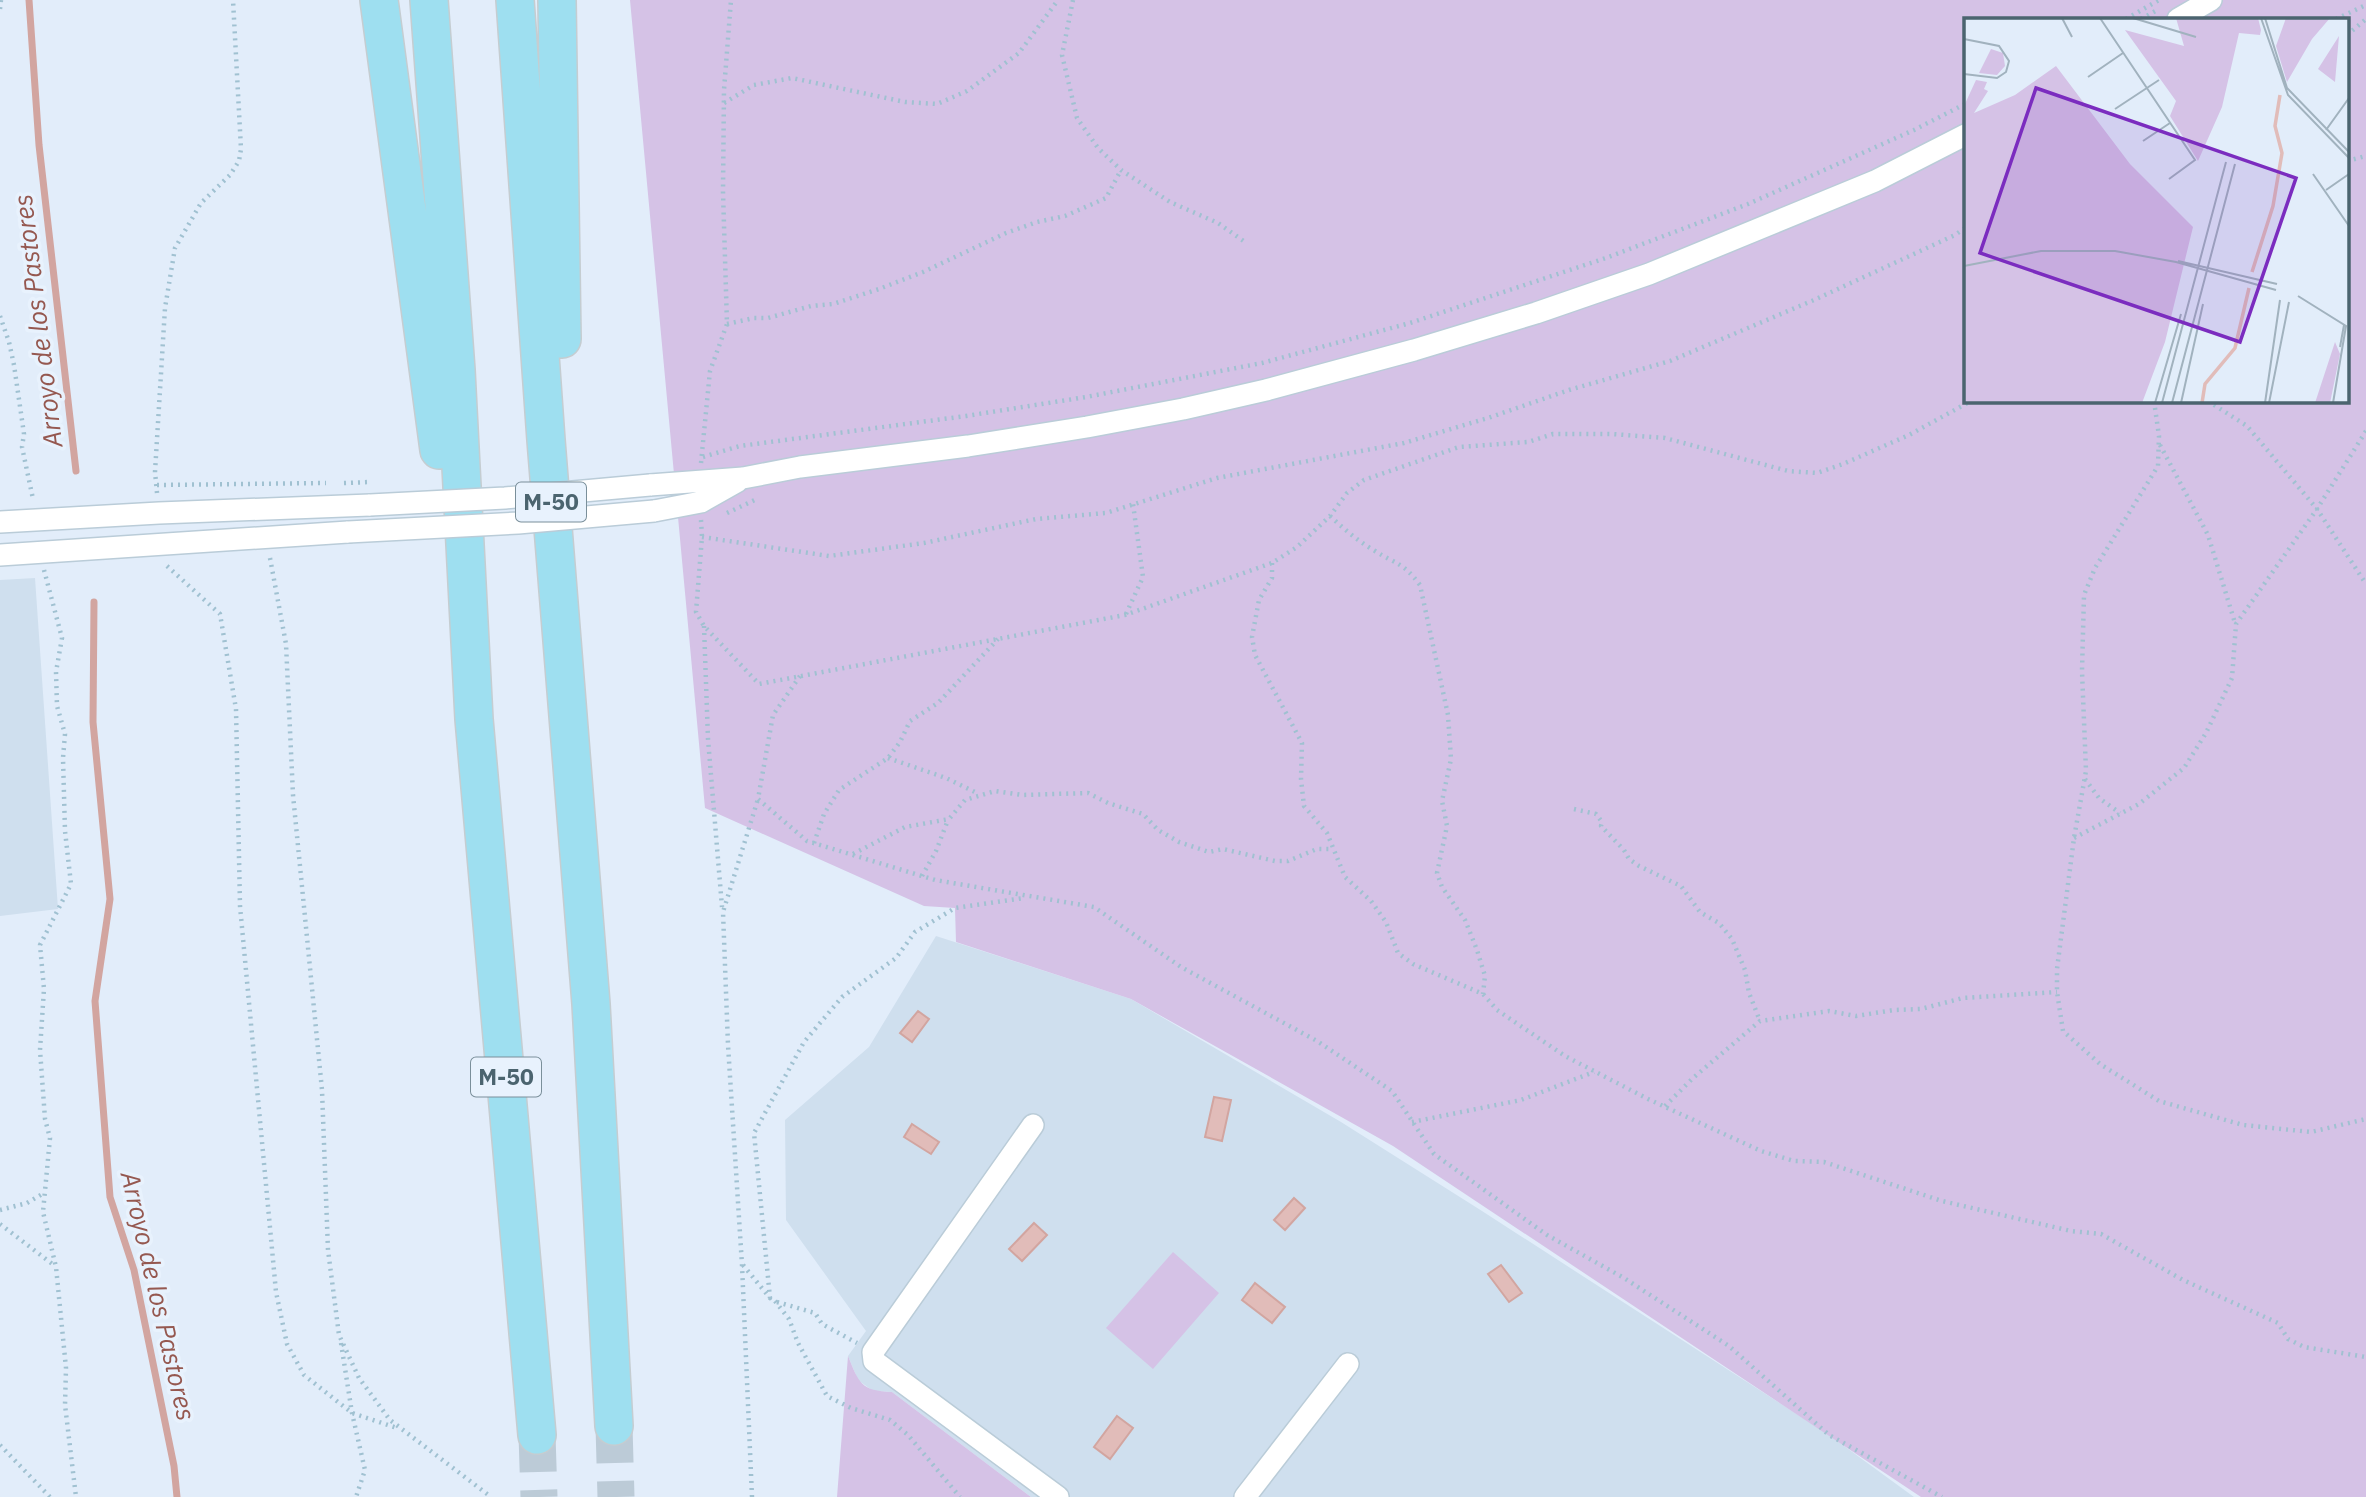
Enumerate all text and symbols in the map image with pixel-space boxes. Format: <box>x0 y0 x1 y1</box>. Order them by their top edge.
inset map <box>1964 18 2348 402</box>
water label: Arroyo de los Pastores <box>5 193 70 451</box>
road number: M-50 <box>516 482 586 522</box>
road number: M-50 <box>471 1058 541 1096</box>
water label: Arroyo de los Pastores <box>114 1167 204 1424</box>

